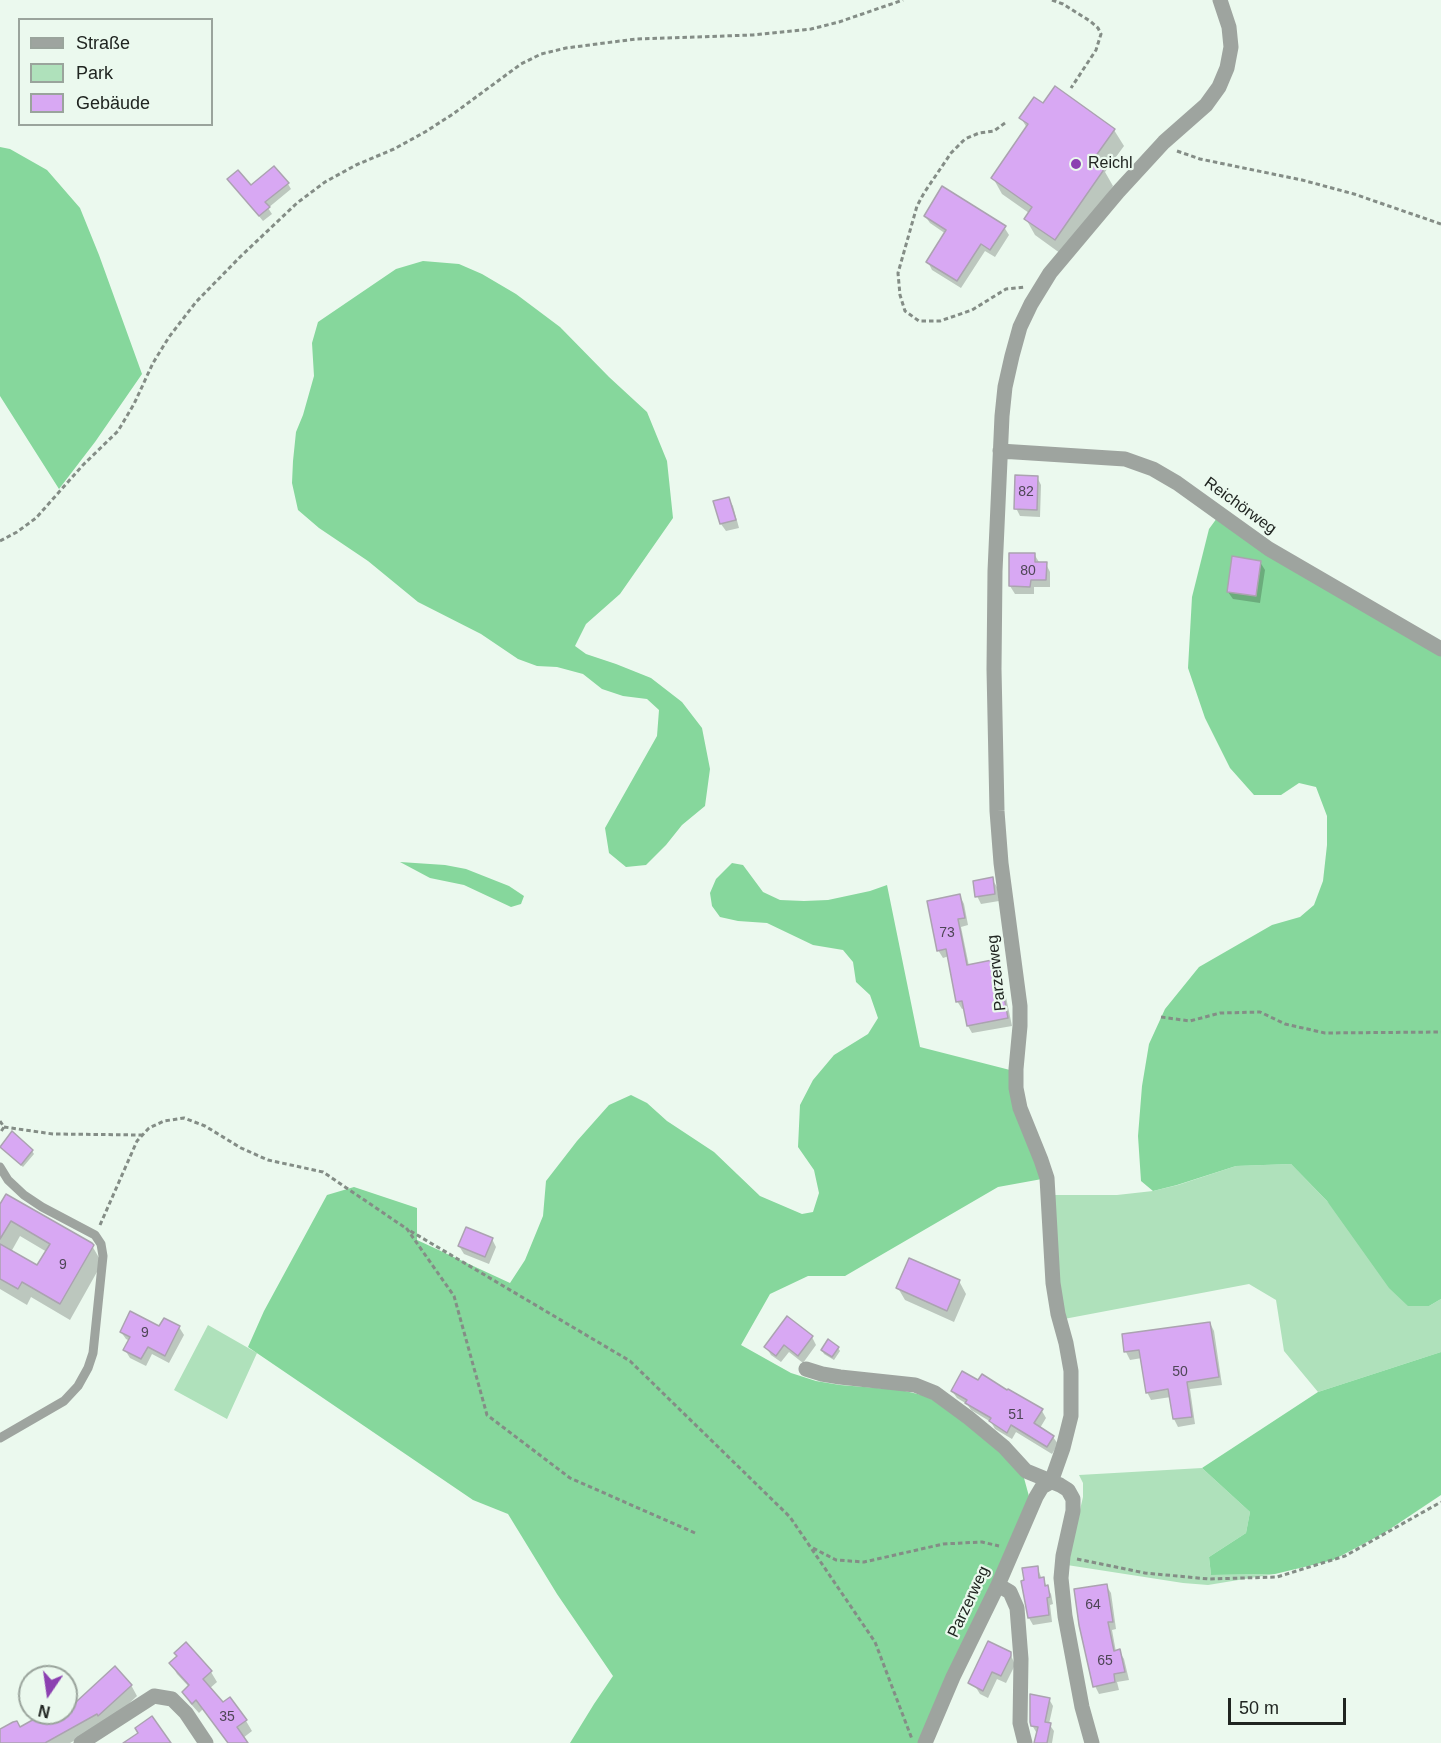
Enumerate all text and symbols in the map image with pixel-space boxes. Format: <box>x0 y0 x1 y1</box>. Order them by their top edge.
legend <box>18 18 213 126</box>
text: Straße <box>76 33 130 53</box>
text: Park <box>76 63 113 83</box>
text: Gebäude <box>76 93 150 113</box>
place label: Reichl <box>1088 154 1132 174</box>
marker: Reichl <box>1069 157 1083 171</box>
street label: Reichörweg <box>1200 473 1280 539</box>
house number: 82 <box>1018 484 1034 500</box>
house number: 80 <box>1020 563 1036 579</box>
house number: 73 <box>939 925 955 941</box>
street label: Parzerweg <box>983 934 1011 1012</box>
house number: 9 <box>59 1257 67 1273</box>
house number: 9 <box>141 1325 149 1341</box>
house number: 50 <box>1172 1364 1188 1380</box>
house number: 51 <box>1008 1407 1024 1423</box>
street label: Parzerweg <box>944 1563 994 1641</box>
house number: 64 <box>1085 1597 1101 1613</box>
house number: 65 <box>1097 1653 1113 1669</box>
north arrow <box>18 1665 78 1725</box>
scale bar <box>1231 1686 1350 1724</box>
text: 50 m <box>1239 1698 1279 1718</box>
text: N <box>37 1701 52 1721</box>
house number: 35 <box>219 1709 235 1725</box>

